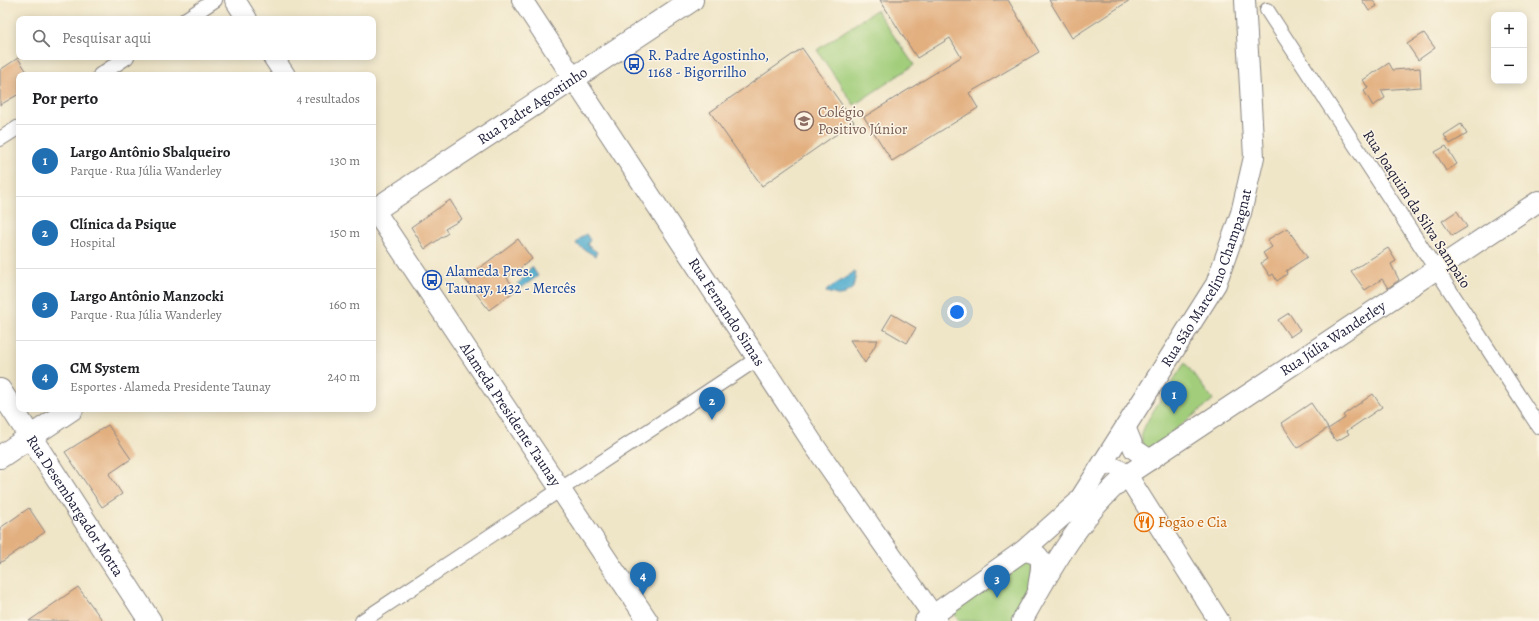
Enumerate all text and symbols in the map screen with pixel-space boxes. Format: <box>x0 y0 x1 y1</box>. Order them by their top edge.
map controls <box>1491 12 1527 84</box>
button: + <box>1491 12 1527 48</box>
search box <box>16 16 376 60</box>
icon: search <box>30 27 52 49</box>
text: Pesquisar aqui <box>62 28 151 48</box>
place label: R. Padre Agostinho, 1168 - Bigorrilho <box>648 45 769 82</box>
button: − <box>1491 48 1527 84</box>
bus stop icon: R. Padre Agostinho, 1168 - Bigorrilho <box>623 53 645 75</box>
street label: Rua Padre Agostinho <box>473 62 591 149</box>
text: Por perto <box>32 87 98 110</box>
text: 4 resultados <box>296 90 360 107</box>
place label: Colégio Positivo Júnior <box>818 102 908 139</box>
school or university icon: Colégio Positivo Júnior <box>793 110 815 132</box>
street label: Rua Joaquim da Silva Sampaio <box>1358 126 1476 292</box>
text: Largo Antônio Sbalqueiro <box>70 142 230 162</box>
text: 1 <box>43 152 47 169</box>
text: 130 m <box>330 152 360 169</box>
text: Parque · Rua Júlia Wanderley <box>70 162 222 179</box>
street label: Rua São Marcelino Champagnat <box>1156 187 1256 371</box>
text: Clínica da Psique <box>70 214 177 234</box>
text: 2 <box>42 224 48 241</box>
text: 150 m <box>330 224 360 241</box>
text: Hospital <box>70 234 115 251</box>
street label: Rua Fernando Simas <box>684 254 770 370</box>
place label: Alameda Pres. Taunay, 1432 - Mercês <box>445 261 576 298</box>
bus stop icon: Alameda Pres. Taunay, 1432 - Mercês <box>421 269 443 291</box>
text: Largo Antônio Manzocki <box>70 286 224 306</box>
text: 3 <box>42 296 48 313</box>
text: 160 m <box>329 296 360 313</box>
street label: Rua Júlia Wanderley <box>1276 296 1390 381</box>
your location <box>947 302 967 322</box>
text: Parque · Rua Júlia Wanderley <box>70 306 222 323</box>
street label: Alameda Presidente Taunay <box>455 338 566 491</box>
text: CM System <box>70 358 140 378</box>
text: 4 <box>42 368 48 385</box>
text: 240 m <box>328 368 360 385</box>
text: Esportes · Alameda Presidente Taunay <box>70 378 271 395</box>
pin: 1 <box>1161 381 1187 414</box>
pin: 2 <box>699 387 725 420</box>
street label: Rua Desembargador Motta <box>22 431 129 580</box>
restaurant icon: Fogão e Cia <box>1133 511 1155 533</box>
place label: Fogão e Cia <box>1158 512 1227 532</box>
pin: 4 <box>630 562 656 595</box>
pin: 3 <box>984 565 1010 598</box>

